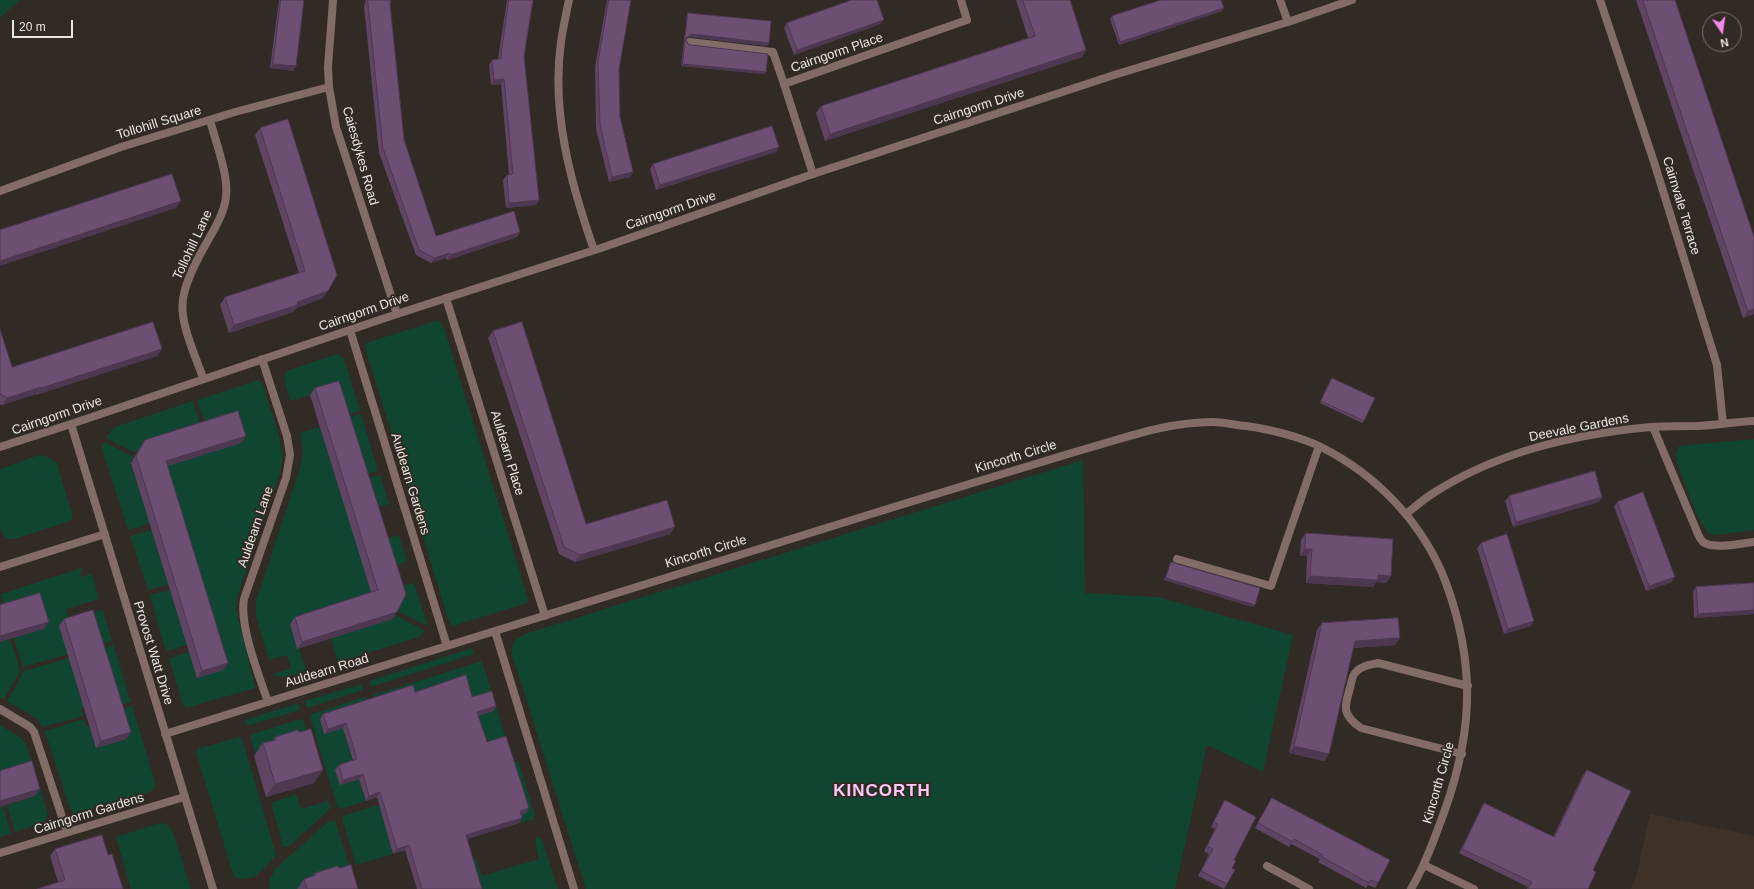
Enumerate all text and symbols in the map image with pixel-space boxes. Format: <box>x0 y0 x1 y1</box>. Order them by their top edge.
scale bar <box>14 12 75 38</box>
north arrow <box>1702 12 1742 52</box>
text: 20 m <box>19 20 46 34</box>
street label: Cairngorm Place <box>789 30 885 76</box>
text: N <box>1719 36 1730 49</box>
street label: Cairngorm Drive <box>932 85 1026 129</box>
street label: Tollohill Square <box>115 103 203 143</box>
street label: Caiesdykes Road <box>338 105 382 207</box>
street label: Cairnvale Terrace <box>1659 155 1703 257</box>
street label: Cairngorm Drive <box>624 188 718 234</box>
street label: Tollohill Lane <box>170 208 216 282</box>
street label: Cairngorm Drive <box>317 289 411 335</box>
street label: Cairngorm Drive <box>10 393 104 439</box>
street label: Auldearn Place <box>487 409 527 497</box>
street label: Deevale Gardens <box>1528 411 1630 445</box>
street label: Auldearn Gardens <box>387 431 433 537</box>
street label: Kincorth Circle <box>973 437 1059 477</box>
street label: Auldearn Lane <box>235 484 277 570</box>
street label: Kincorth Circle <box>663 532 749 572</box>
street label: Provost Watt Drive <box>130 599 176 707</box>
street label: Auldearn Road <box>283 651 371 691</box>
street label: Kincorth Circle <box>1420 740 1458 826</box>
district label: KINCORTH <box>833 781 931 801</box>
street label: Cairngorm Gardens <box>32 790 146 838</box>

